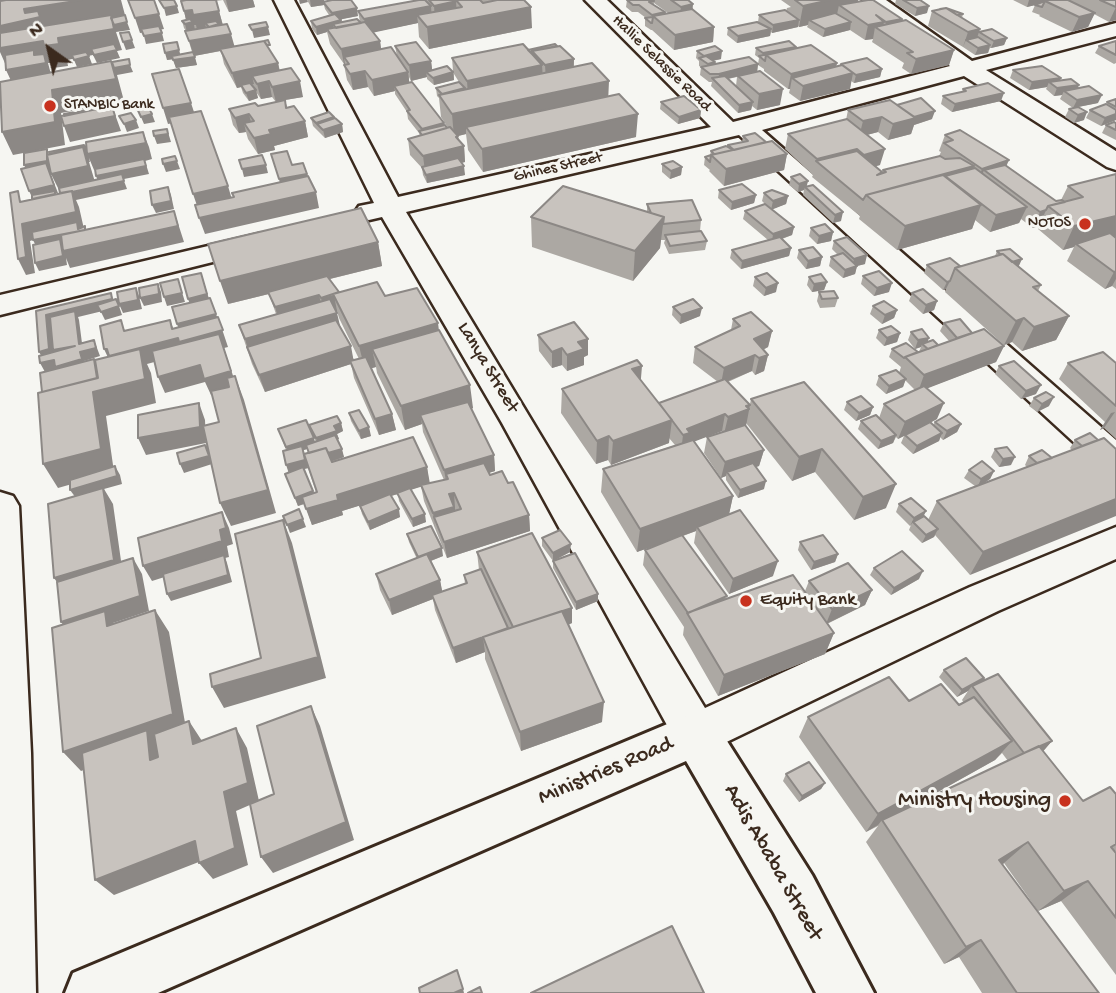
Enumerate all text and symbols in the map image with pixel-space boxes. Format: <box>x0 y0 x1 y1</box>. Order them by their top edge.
street label: Hallie Selassie Road <box>607 12 715 116</box>
north arrow <box>14 14 84 84</box>
text: N <box>25 18 49 44</box>
place label: STANBIC Bank <box>64 96 154 116</box>
marker: STANBIC Bank <box>42 98 58 114</box>
street label: Ghines Street <box>512 148 604 188</box>
place label: NOTOS <box>1028 214 1071 234</box>
marker: NOTOS <box>1077 216 1093 232</box>
street label: Lanya Street <box>451 319 523 417</box>
place label: Equity Bank <box>760 590 856 612</box>
marker: Equity Bank <box>738 593 754 609</box>
street label: Ministries Road <box>534 731 678 813</box>
street label: Adis Ababa Street <box>716 780 828 946</box>
place label: Ministry Housing <box>898 787 1051 815</box>
marker: Ministry Housing <box>1057 793 1073 809</box>

